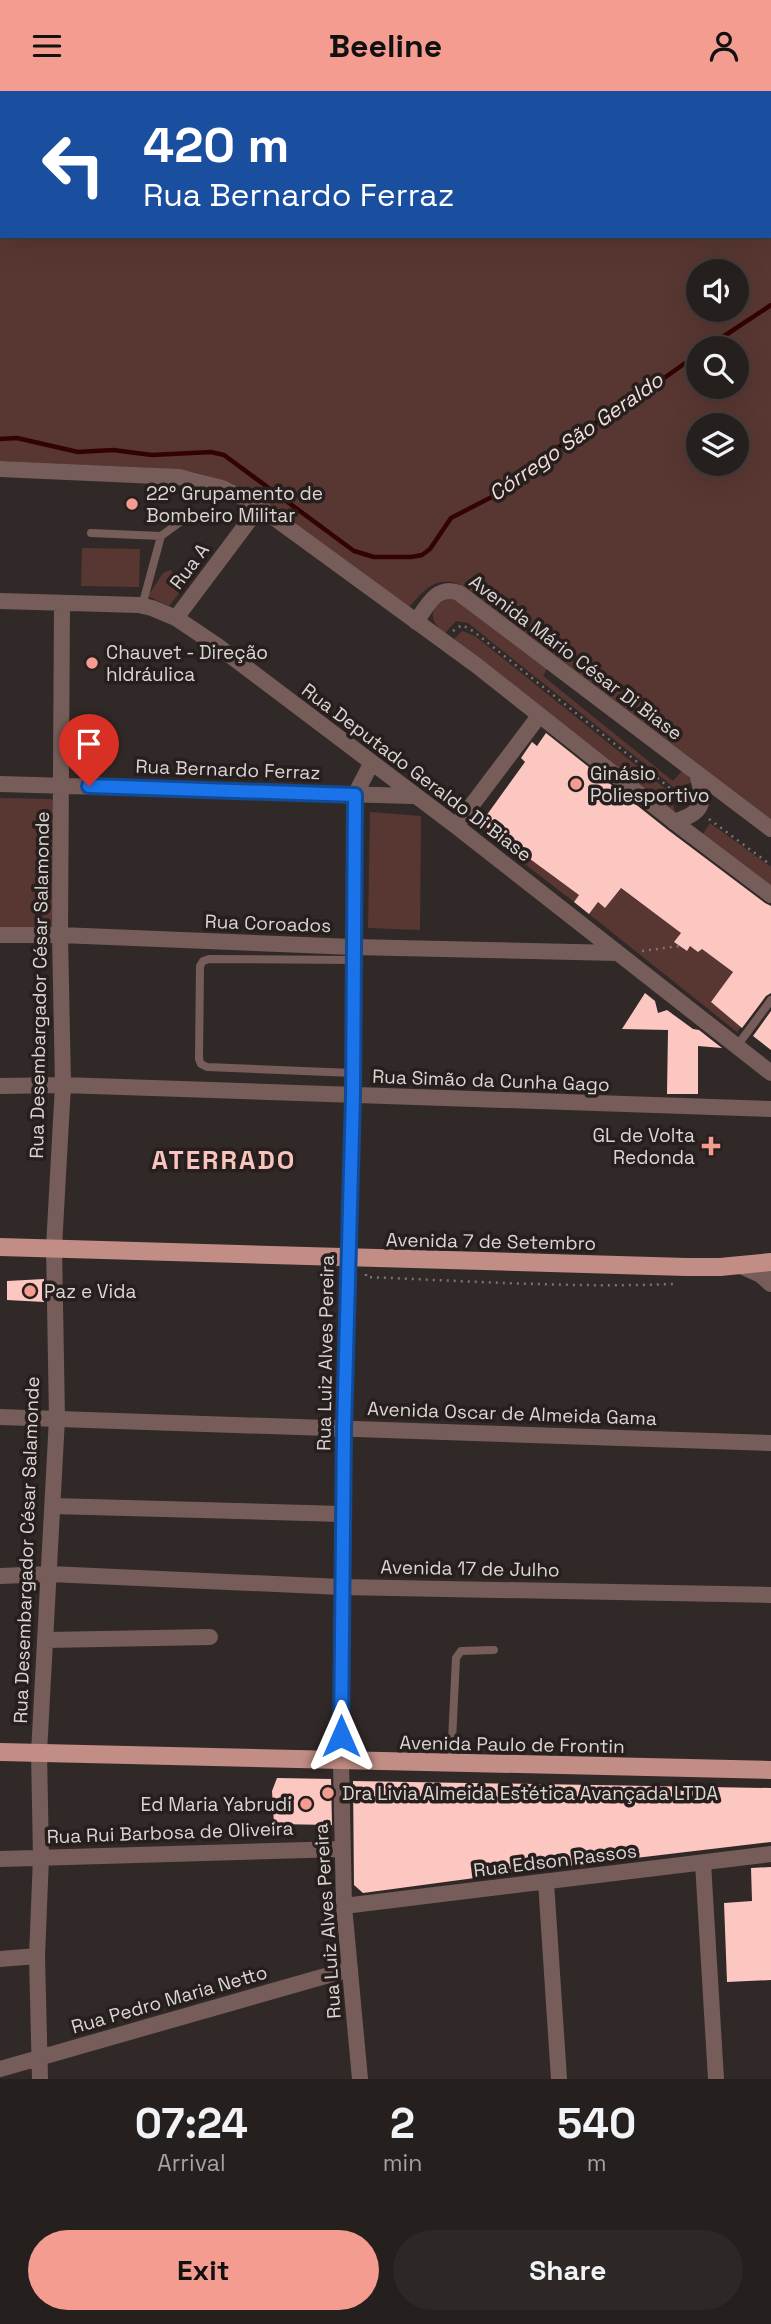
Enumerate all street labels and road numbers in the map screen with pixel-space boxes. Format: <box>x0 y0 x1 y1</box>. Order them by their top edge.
street label: Rua A <box>164 538 215 594</box>
street label: Avenida Mário César Di Biase <box>464 569 687 746</box>
street label: Rua Deputado Geraldo Di Biase <box>297 678 537 867</box>
street label: Rua Bernardo Ferraz <box>135 754 321 785</box>
street label: Rua Desembargador César Salamonde <box>24 811 55 1159</box>
street label: Rua Coroados <box>204 909 332 938</box>
street label: Rua Simão da Cunha Gago <box>372 1064 610 1097</box>
street label: Avenida 7 de Setembro <box>386 1227 596 1256</box>
street label: Rua Luiz Alves Pereira <box>311 1255 340 1451</box>
street label: Rua Desembargador César Salamonde <box>8 1376 45 1724</box>
street label: Avenida Oscar de Almeida Gama <box>367 1396 657 1431</box>
street label: Avenida 17 de Julho <box>380 1554 560 1583</box>
street label: Avenida Paulo de Frontin <box>399 1730 625 1759</box>
street label: Rua Rui Barbosa de Oliveira <box>46 1816 294 1849</box>
street label: Rua Luiz Alves Pereira <box>308 1822 347 2020</box>
street label: Rua Edson Passos <box>472 1838 638 1883</box>
street label: Rua Pedro Maria Netto <box>68 1959 270 2039</box>

